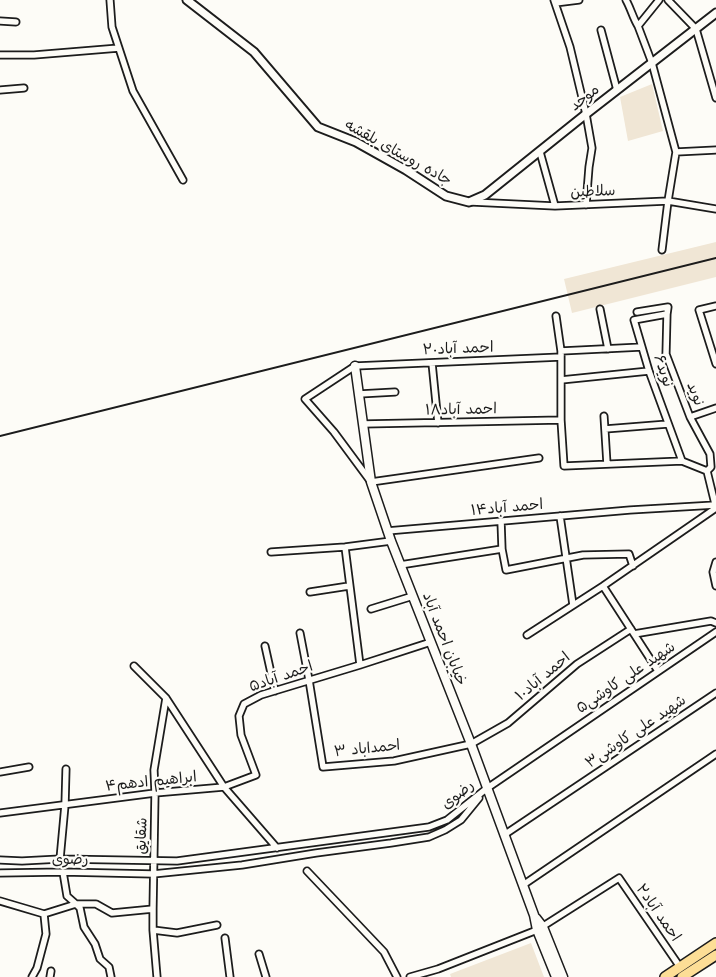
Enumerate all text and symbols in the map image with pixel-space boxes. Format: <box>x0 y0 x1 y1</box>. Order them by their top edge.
street label: موحد <box>567 81 603 115</box>
street label: جاده روستای بلقشه <box>341 116 455 190</box>
street label: سلاطین <box>570 182 616 202</box>
street label: احمد آباد۲۰ <box>422 339 494 359</box>
street label: نوید۶ <box>649 352 677 390</box>
street label: نوید <box>682 380 708 408</box>
street label: احمد آباد۱۸ <box>425 400 497 420</box>
street label: احمد آباد۱۴ <box>470 496 544 520</box>
street label: خیابان احمد آباد <box>418 590 470 688</box>
street label: شهید علی کاوشی۵ <box>573 638 679 718</box>
street label: احمد آباد۱۰ <box>512 649 574 705</box>
street label: احمد آباد۵ <box>247 658 315 696</box>
street label: شهید علی کاوشی۳ <box>582 692 690 772</box>
street label: احمداباد ۳ <box>333 737 401 761</box>
street label: ابراهیم ادهم۴ <box>104 768 198 796</box>
street label: رضوی <box>438 777 478 813</box>
street label: شقایق <box>132 817 152 855</box>
street label: رضوی <box>52 851 88 869</box>
street label: احمد آباد۲ <box>632 881 684 945</box>

